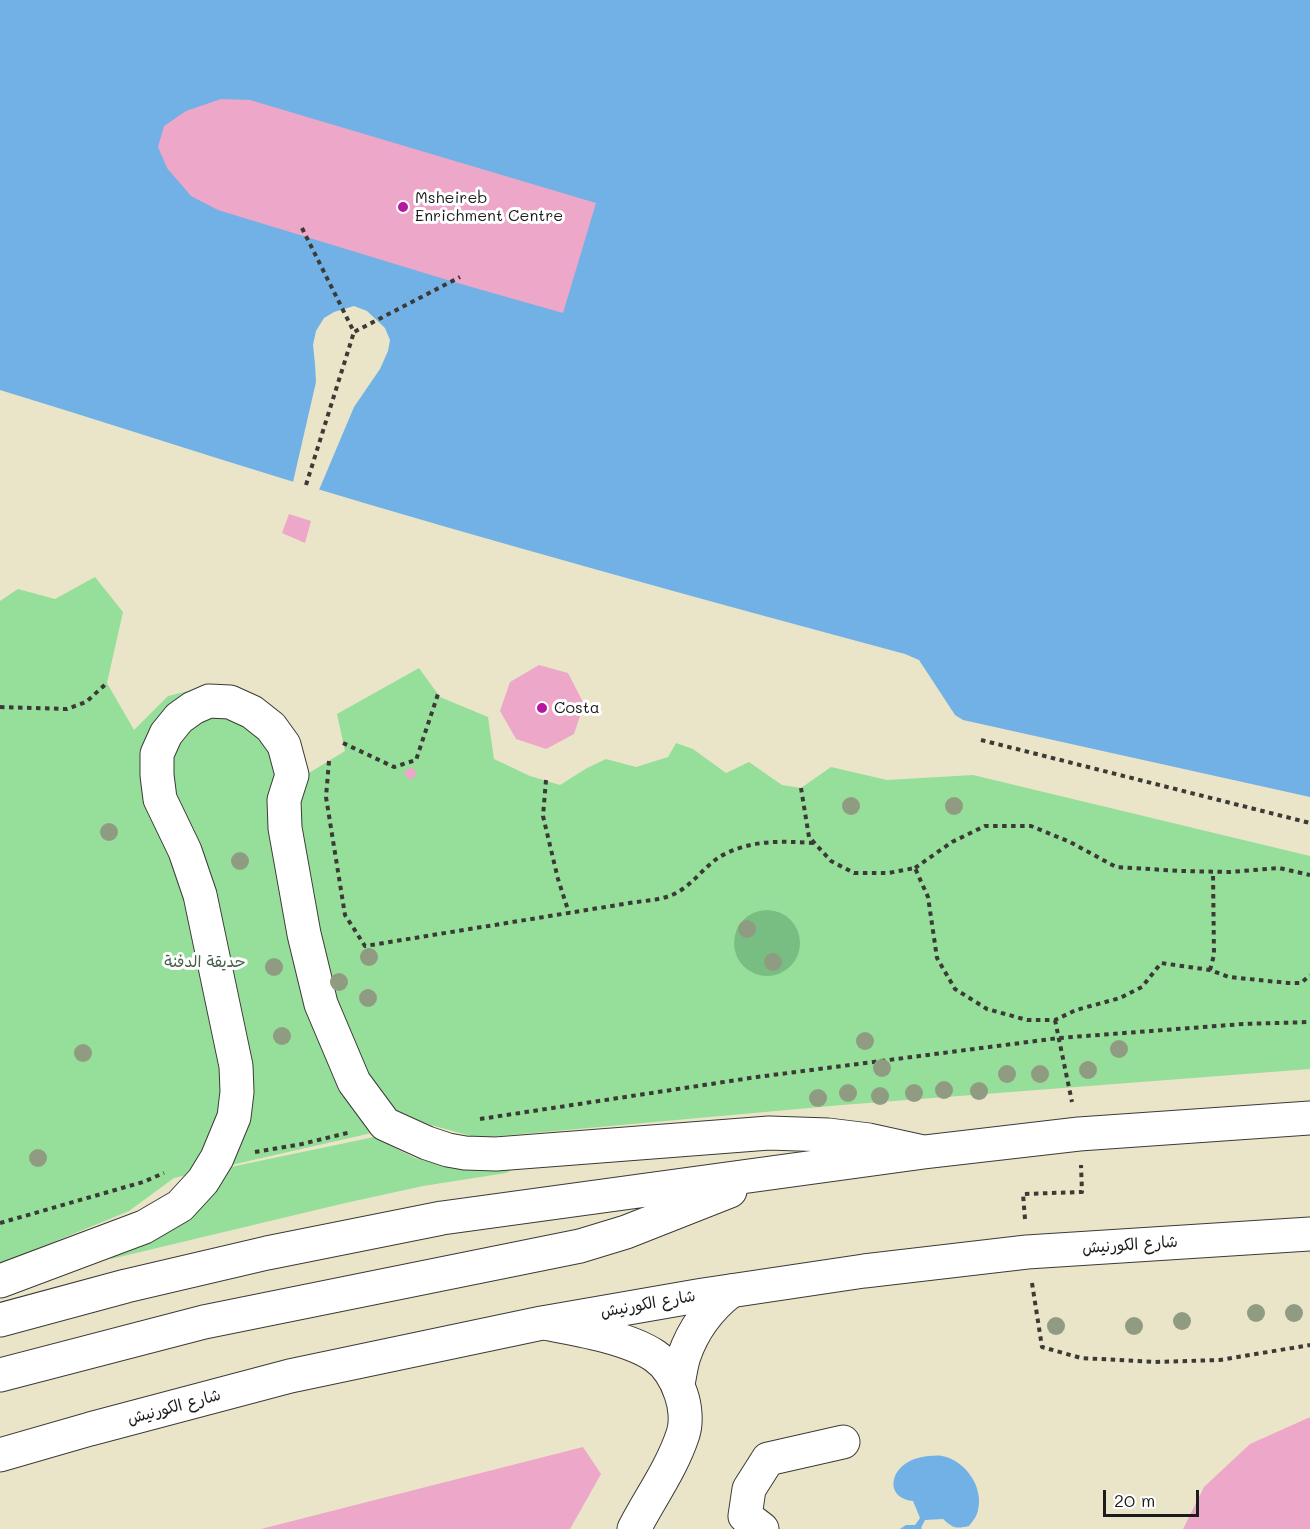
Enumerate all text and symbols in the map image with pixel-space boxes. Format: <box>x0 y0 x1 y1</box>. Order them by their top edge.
place label: Msheireb Enrichment Centre <box>415 188 563 226</box>
marker: Msheireb Enrichment Centre <box>396 200 410 214</box>
place label: Costa <box>554 698 600 718</box>
marker: Costa <box>535 701 549 715</box>
park label: حديقة الدفنة <box>164 952 246 972</box>
street label: شارع الكورنيش <box>1081 1232 1179 1258</box>
street label: شارع الكورنيش <box>599 1286 697 1322</box>
street label: شارع الكورنيش <box>125 1385 223 1429</box>
scale bar <box>1106 1478 1202 1516</box>
text: 20 m <box>1114 1488 1155 1512</box>

